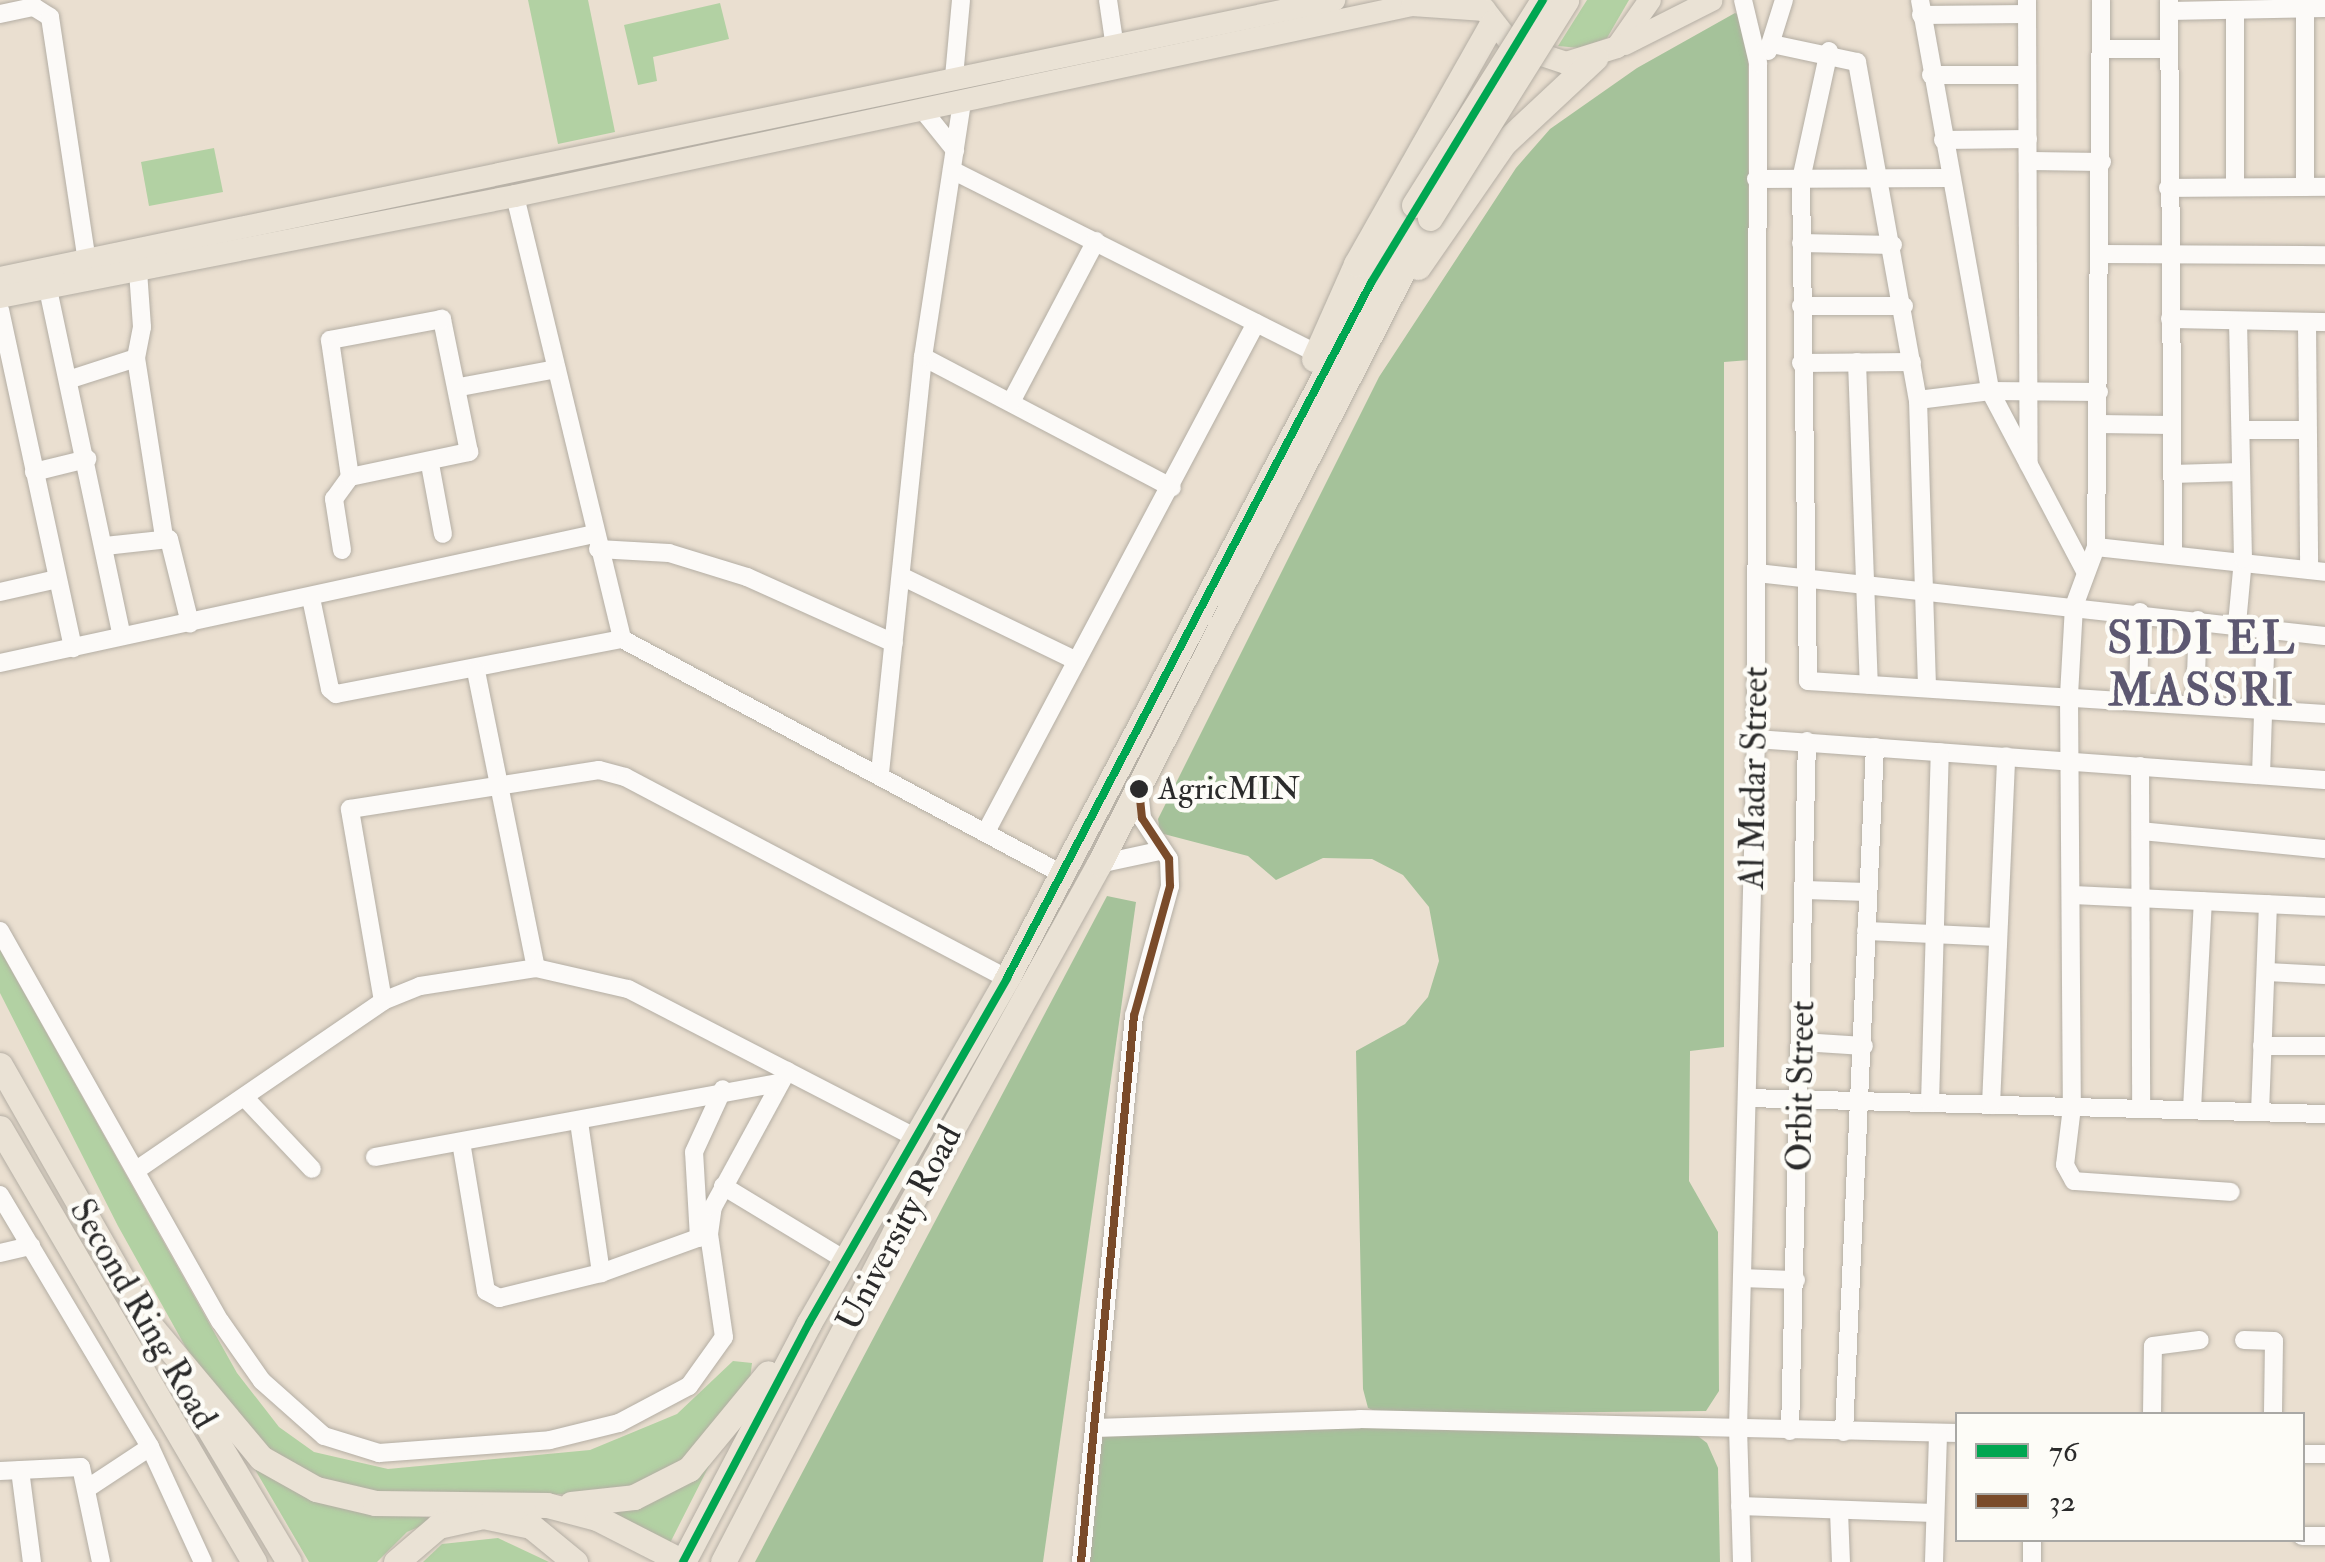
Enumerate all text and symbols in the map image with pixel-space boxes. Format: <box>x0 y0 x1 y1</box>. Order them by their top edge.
district label: SIDI EL MASSRI <box>2107 613 2297 719</box>
street label: Al Madar Street <box>1731 666 1777 890</box>
place label: AgricMIN <box>1158 770 1300 808</box>
marker: AgricMIN <box>1129 779 1149 799</box>
street label: Orbit Street <box>1779 1000 1823 1172</box>
street label: University Road <box>827 1118 971 1338</box>
street label: Second Ring Road <box>60 1192 226 1436</box>
legend <box>1955 1412 2305 1542</box>
text: 76 <box>2049 1433 2078 1470</box>
text: 32 <box>2049 1483 2076 1520</box>

